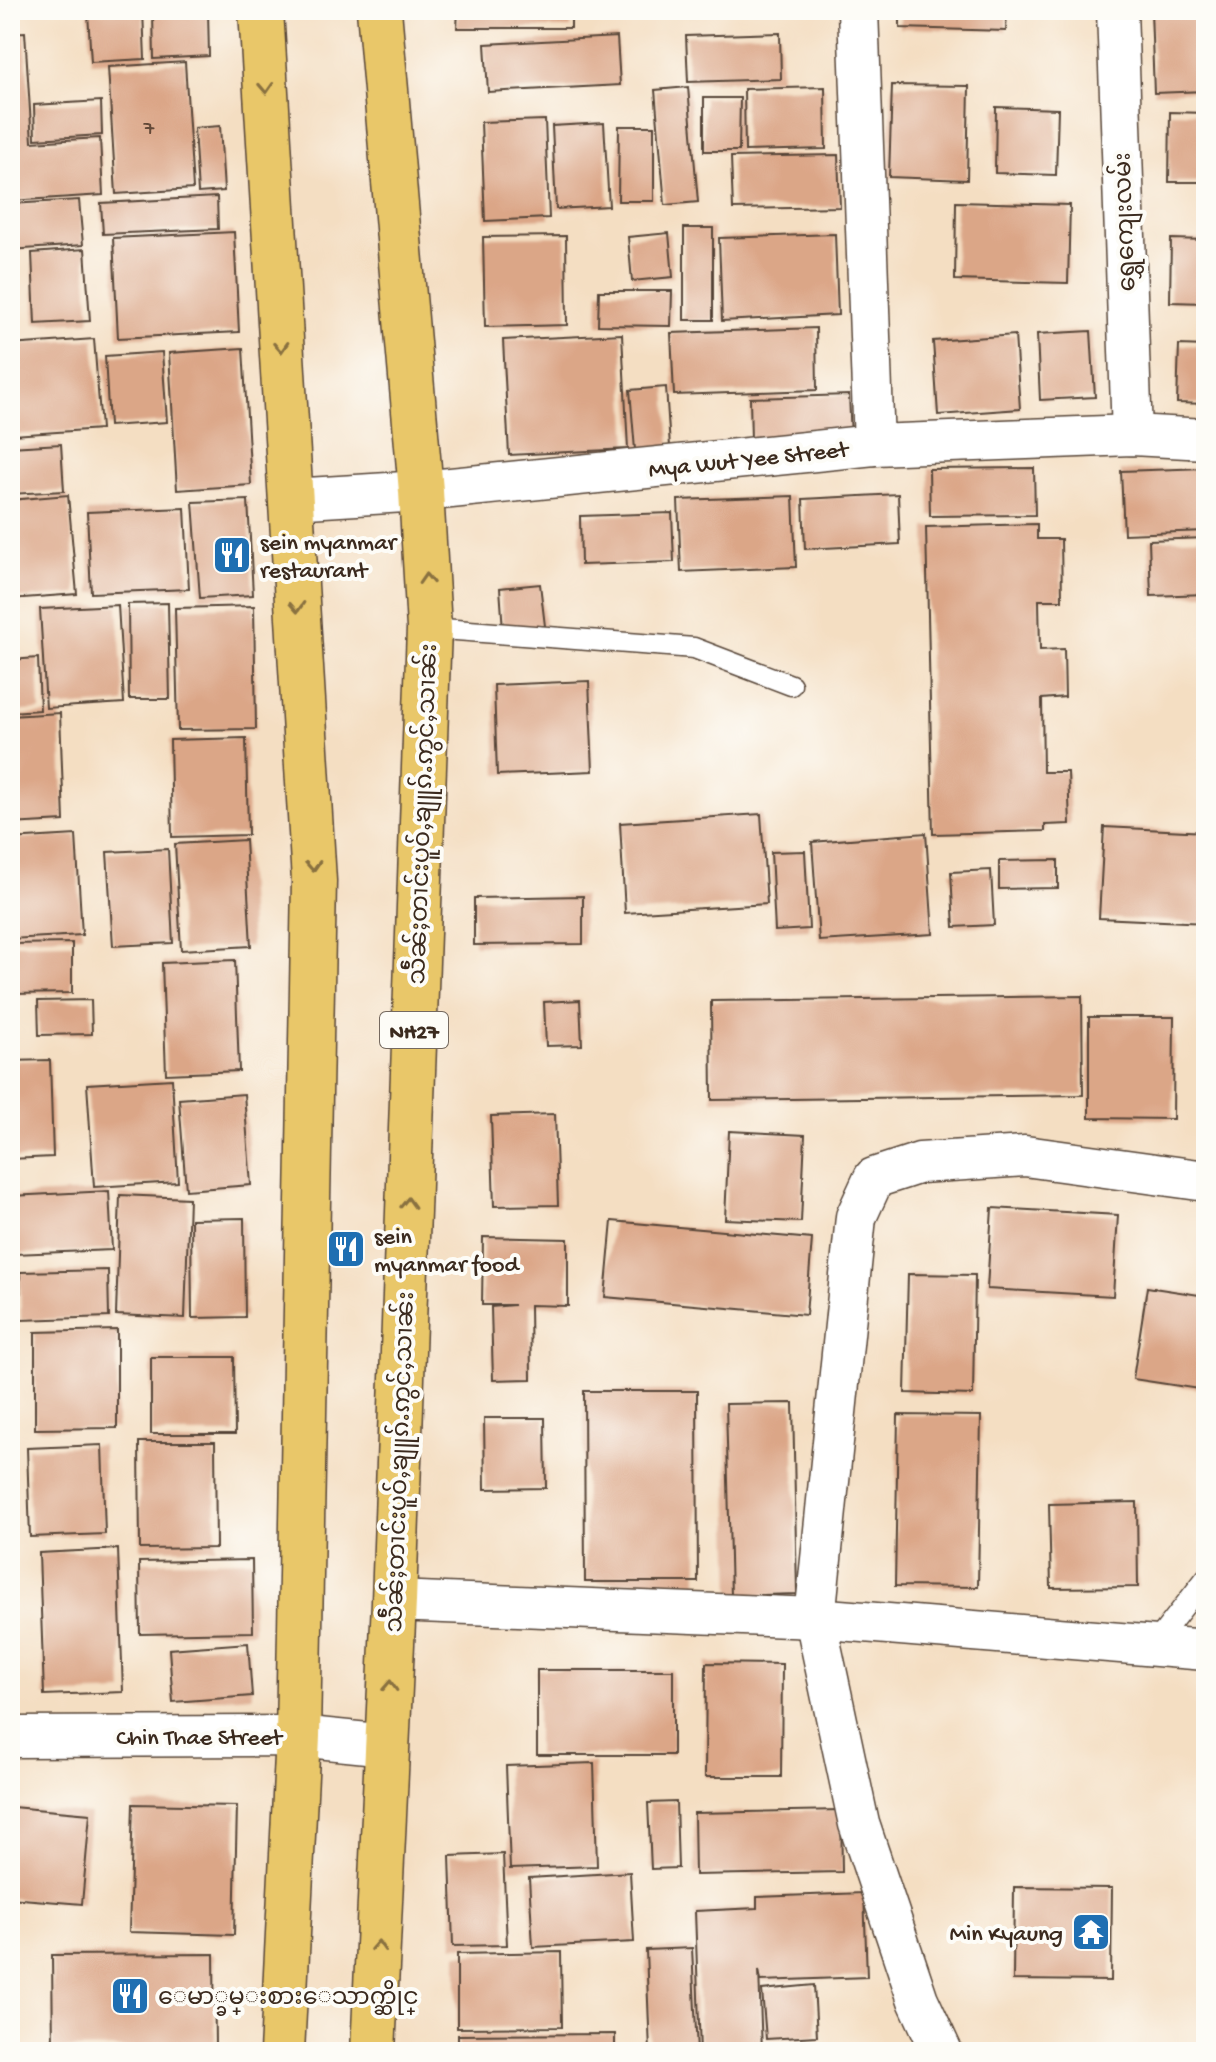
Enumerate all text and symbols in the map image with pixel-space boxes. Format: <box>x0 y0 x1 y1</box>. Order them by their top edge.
one-way arrow <box>257 82 274 95</box>
house number: 7 <box>143 119 155 142</box>
street label: ရွှေကျေးလမ်း <box>1106 152 1145 292</box>
one-way arrow <box>273 341 290 354</box>
street label: Mya Wut Yee Street <box>647 436 852 486</box>
place label: sein myanmar restaurant <box>260 530 398 587</box>
restaurant icon: sein myanmar restaurant <box>211 534 253 576</box>
one-way arrow <box>418 572 435 585</box>
one-way arrow <box>288 601 305 614</box>
street label: သဵႅၼ်ႈတၢင်းပူဝ်ႇၶျူၵ်ႉဢွင်ႇသၢၼ်း <box>400 643 447 985</box>
one-way arrow <box>304 860 321 873</box>
road number: NH27 <box>380 1012 448 1048</box>
one-way arrow <box>400 1196 417 1209</box>
place label: sein myanmar food <box>374 1224 520 1281</box>
restaurant icon: sein myanmar food <box>325 1228 367 1270</box>
street label: သဵႅၼ်ႈတၢင်းပူဝ်ႇၶျူၵ်ႉဢွင်ႇသၢၼ်း <box>377 1291 424 1633</box>
one-way arrow <box>382 1679 399 1692</box>
street label: Chin Thae Street <box>116 1725 284 1754</box>
temple icon: Min Kyaung <box>1070 1911 1112 1953</box>
place label: Min Kyaung <box>949 1921 1063 1950</box>
one-way arrow <box>369 1939 386 1952</box>
restaurant icon: ေမာ္ခမ္းစားေသာက္ဆိုင္ <box>109 1975 151 2017</box>
place label: ေမာ္ခမ္းစားေသာက္ဆိုင္ <box>158 1980 419 2016</box>

